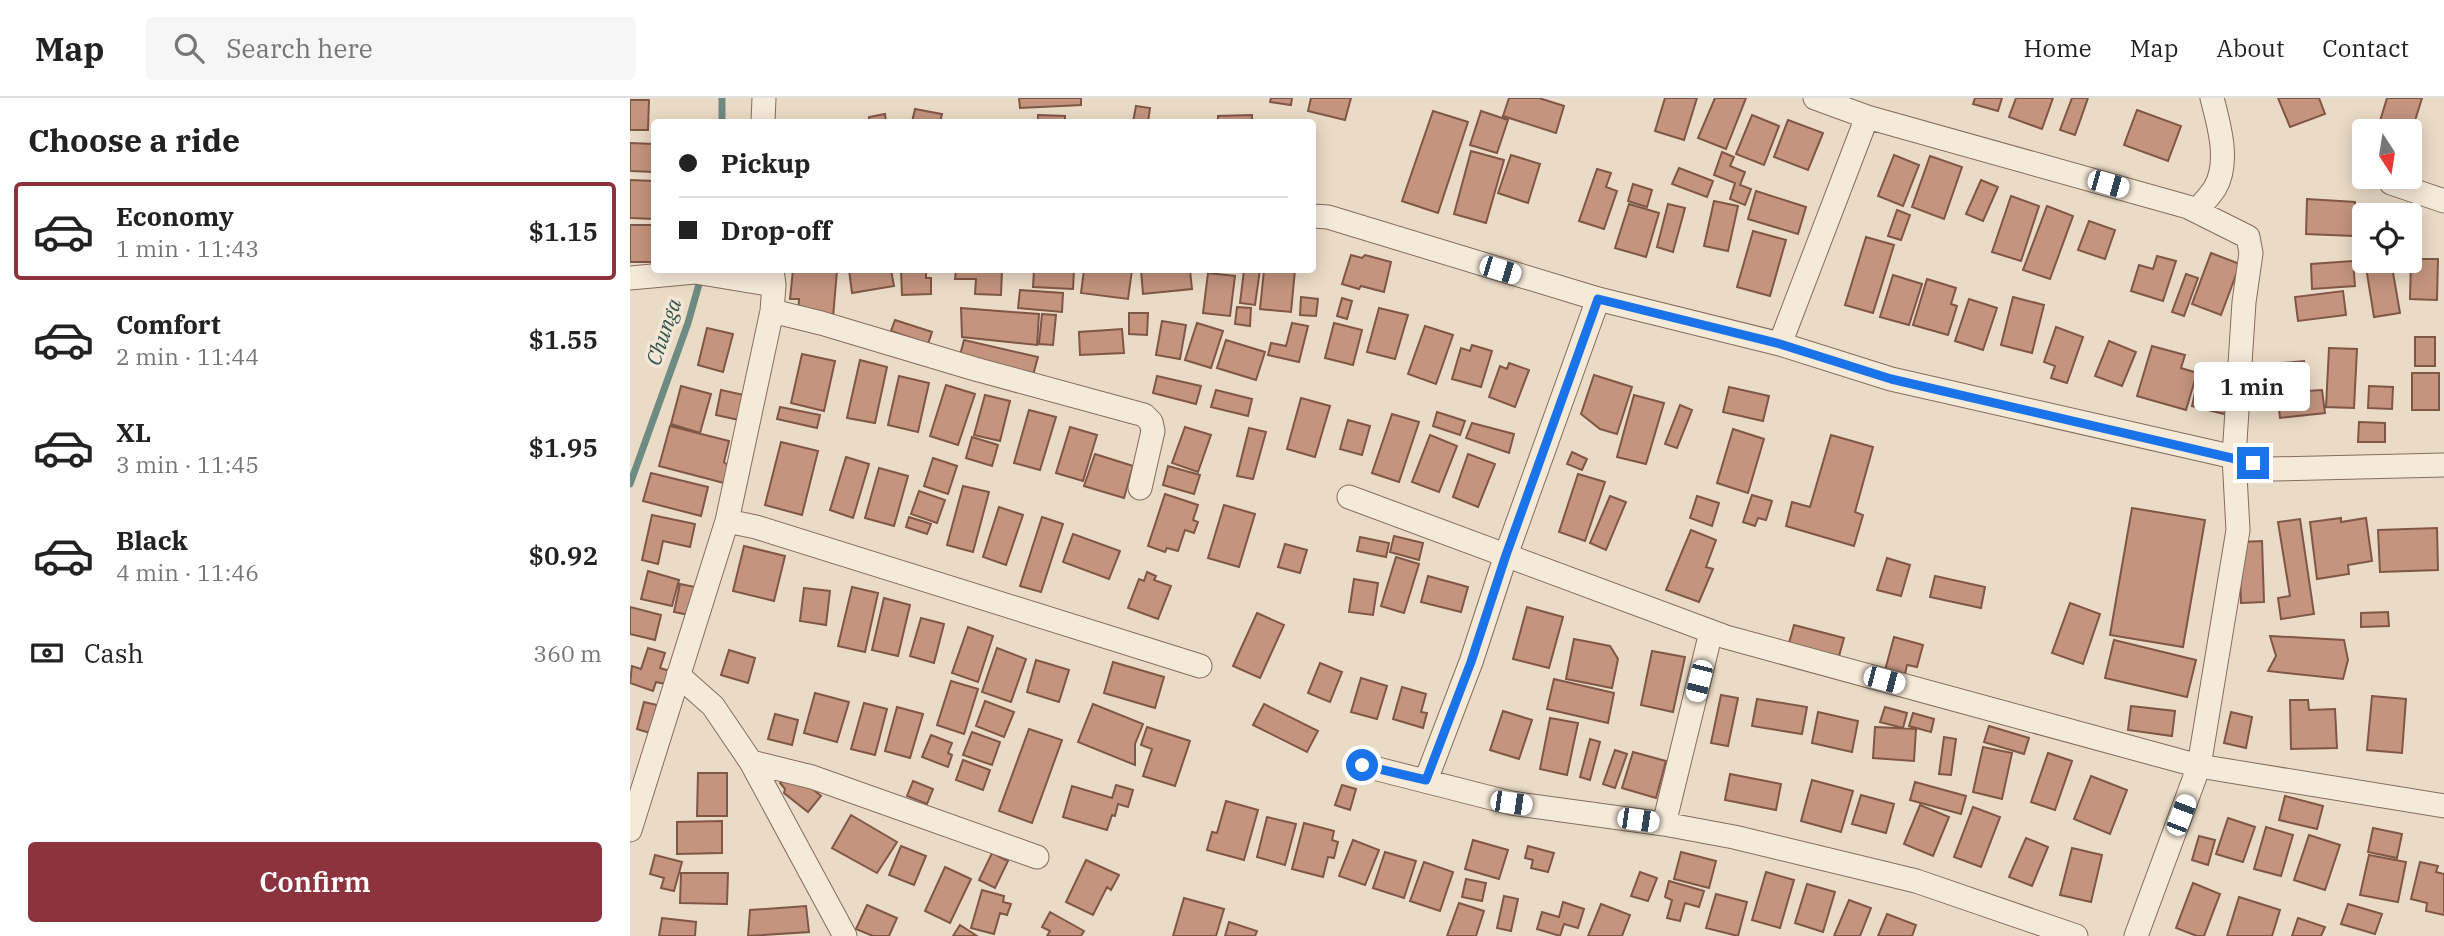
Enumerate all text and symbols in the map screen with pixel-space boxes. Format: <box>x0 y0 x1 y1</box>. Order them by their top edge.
search box <box>146 17 636 80</box>
text: Map <box>35 27 104 70</box>
icon: search <box>170 29 208 67</box>
text: Search here <box>226 31 373 65</box>
text: Home <box>2024 32 2092 64</box>
text: Map <box>2130 32 2178 64</box>
text: About <box>2216 32 2284 64</box>
text: Contact <box>2322 32 2409 64</box>
text: Choose a ride <box>28 119 240 161</box>
north arrow <box>2352 119 2422 189</box>
map controls <box>2352 119 2422 273</box>
text: Pickup <box>721 146 811 180</box>
car <box>2085 168 2132 200</box>
text: Economy <box>116 199 234 233</box>
icon: car <box>32 200 95 263</box>
button: locate <box>2352 203 2422 273</box>
text: Drop-off <box>721 213 832 247</box>
text: $1.15 <box>529 214 598 248</box>
text: 1 min · 11:43 <box>116 233 259 263</box>
car <box>1477 254 1524 286</box>
water label: Chunga <box>639 294 688 369</box>
text: Comfort <box>116 307 221 341</box>
icon: car <box>32 308 95 371</box>
text: $1.55 <box>529 322 598 356</box>
text: 2 min · 11:44 <box>116 341 259 371</box>
callout: 1 min <box>2195 362 2311 410</box>
text: 1 min <box>2220 371 2284 401</box>
text: XL <box>116 415 151 449</box>
icon: car <box>32 416 95 479</box>
text: $1.95 <box>529 430 598 464</box>
route end <box>2237 447 2269 479</box>
text: 3 min · 11:45 <box>116 449 259 479</box>
text: Black <box>116 523 188 557</box>
icon: car <box>32 524 95 587</box>
text: $0.92 <box>529 538 598 572</box>
text: 4 min · 11:46 <box>116 557 259 587</box>
icon: cash <box>28 634 66 672</box>
text: Cash <box>84 636 144 670</box>
text: 360 m <box>533 638 602 668</box>
car <box>1684 658 1715 704</box>
car <box>1861 664 1908 696</box>
route start <box>1346 749 1378 781</box>
car <box>1489 790 1534 816</box>
car <box>2164 792 2199 838</box>
car <box>1616 807 1661 833</box>
button: Confirm <box>28 842 602 922</box>

